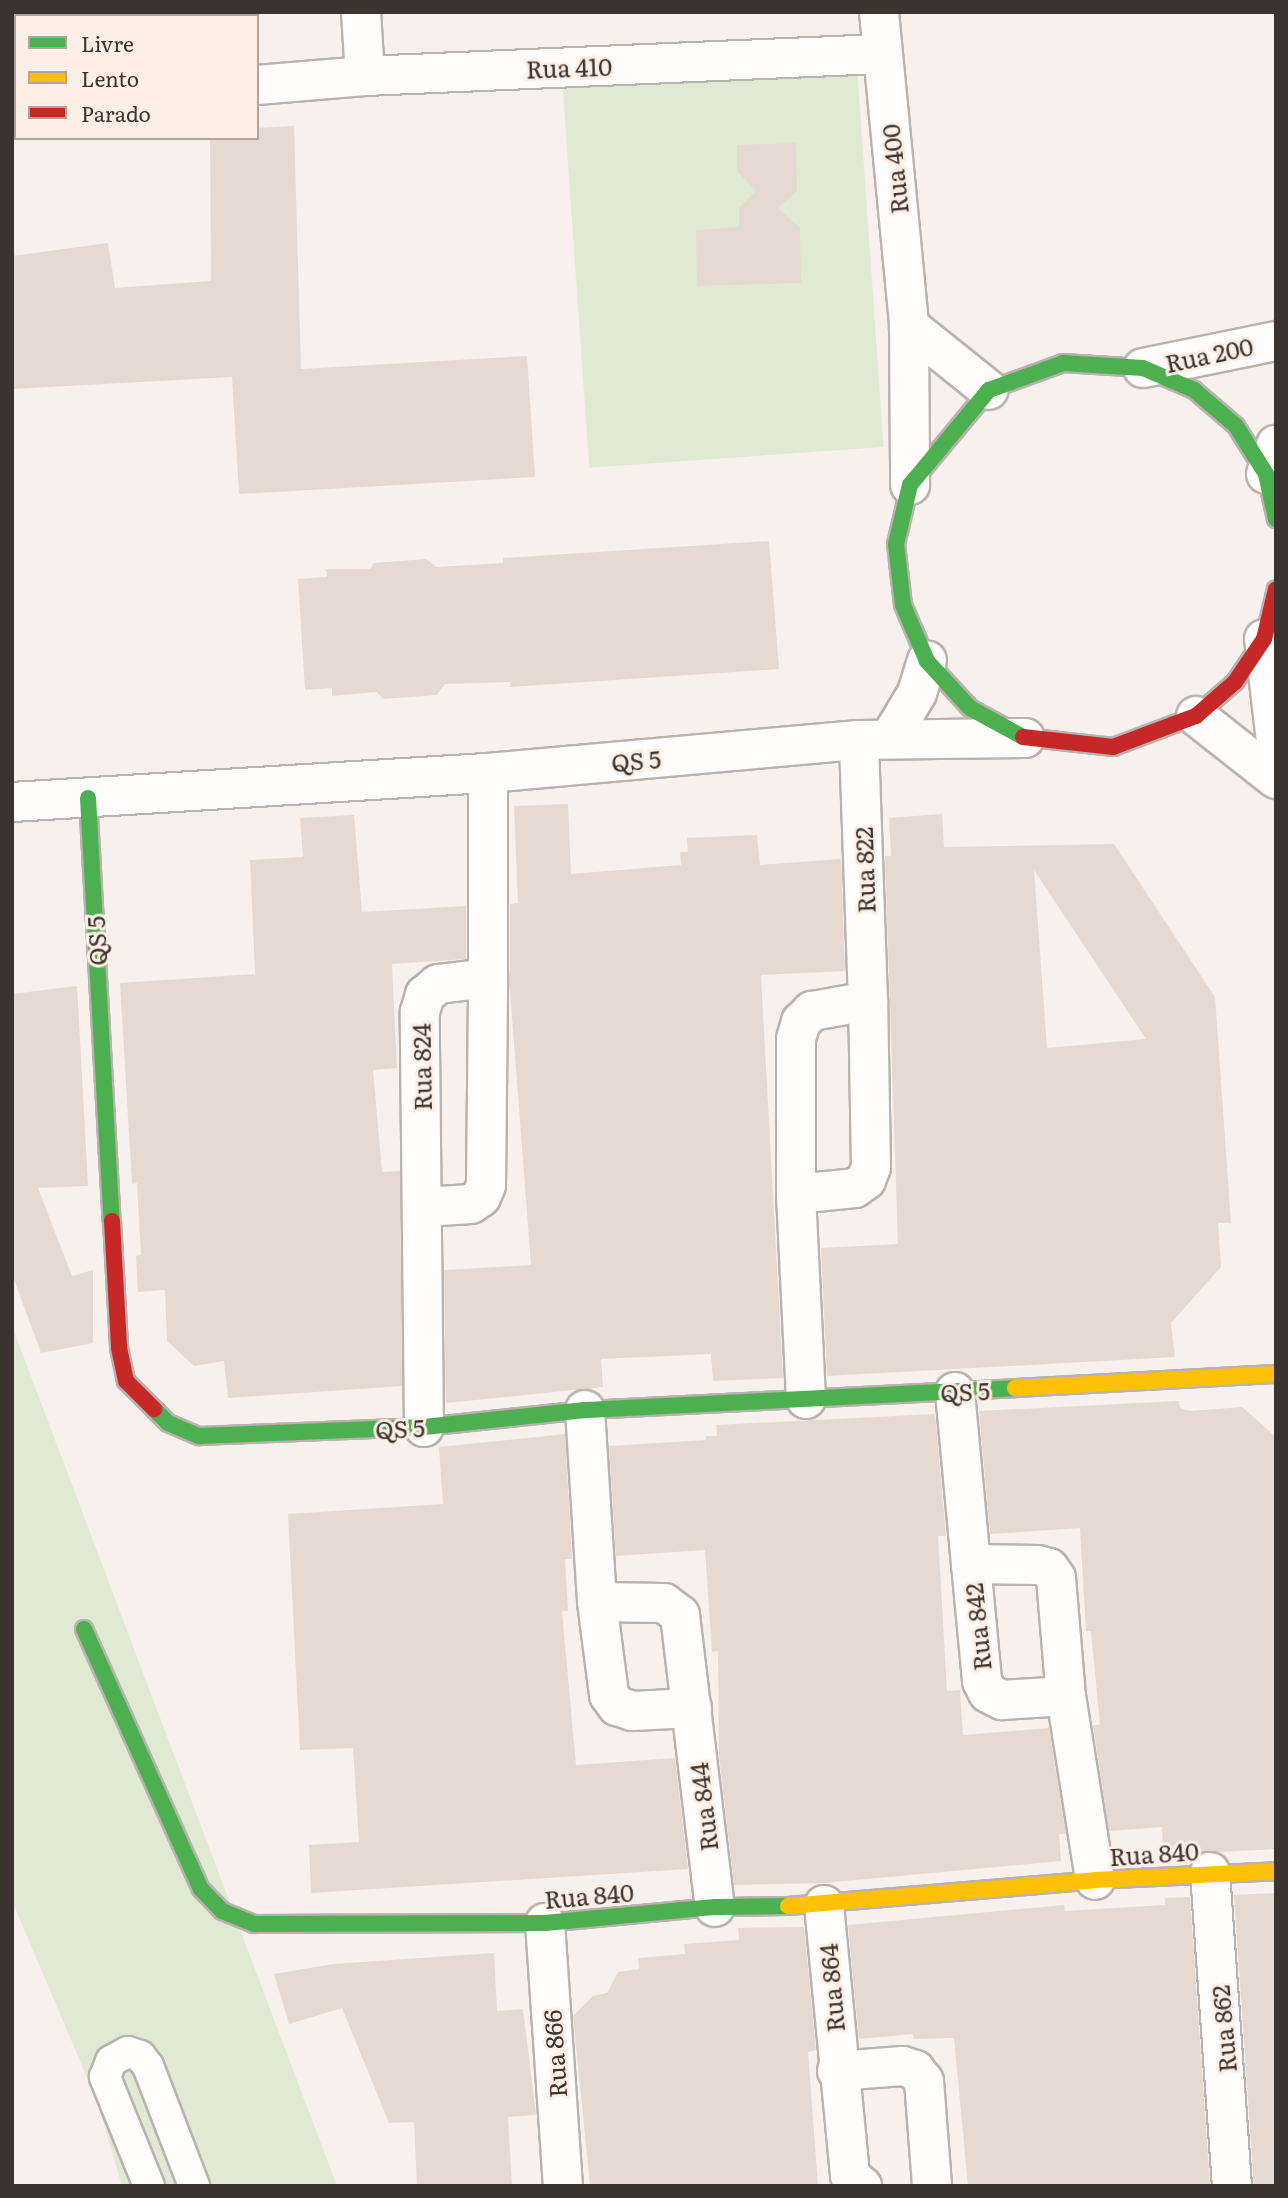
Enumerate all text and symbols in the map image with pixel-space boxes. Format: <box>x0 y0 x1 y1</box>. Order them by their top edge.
legend <box>14 14 259 140</box>
text: Livre <box>81 27 134 58</box>
street label: Rua 410 <box>525 51 613 83</box>
text: Lento <box>81 62 139 93</box>
text: Parado <box>81 97 151 128</box>
street label: Rua 400 <box>875 123 913 215</box>
street label: Rua 200 <box>1162 331 1256 377</box>
street label: QS 5 <box>610 743 662 777</box>
street label: Rua 822 <box>848 826 880 914</box>
street label: QS 5 <box>80 915 112 967</box>
street label: Rua 824 <box>406 1023 436 1111</box>
street label: QS 5 <box>939 1375 991 1407</box>
street label: QS 5 <box>374 1412 426 1444</box>
street label: Rua 842 <box>958 1582 996 1672</box>
street label: Rua 844 <box>683 1761 723 1853</box>
street label: Rua 840 <box>1108 1836 1200 1870</box>
street label: Rua 840 <box>543 1877 635 1913</box>
street label: Rua 864 <box>813 1943 849 2033</box>
street label: Rua 862 <box>1205 1984 1241 2074</box>
street label: Rua 866 <box>537 2009 571 2099</box>

